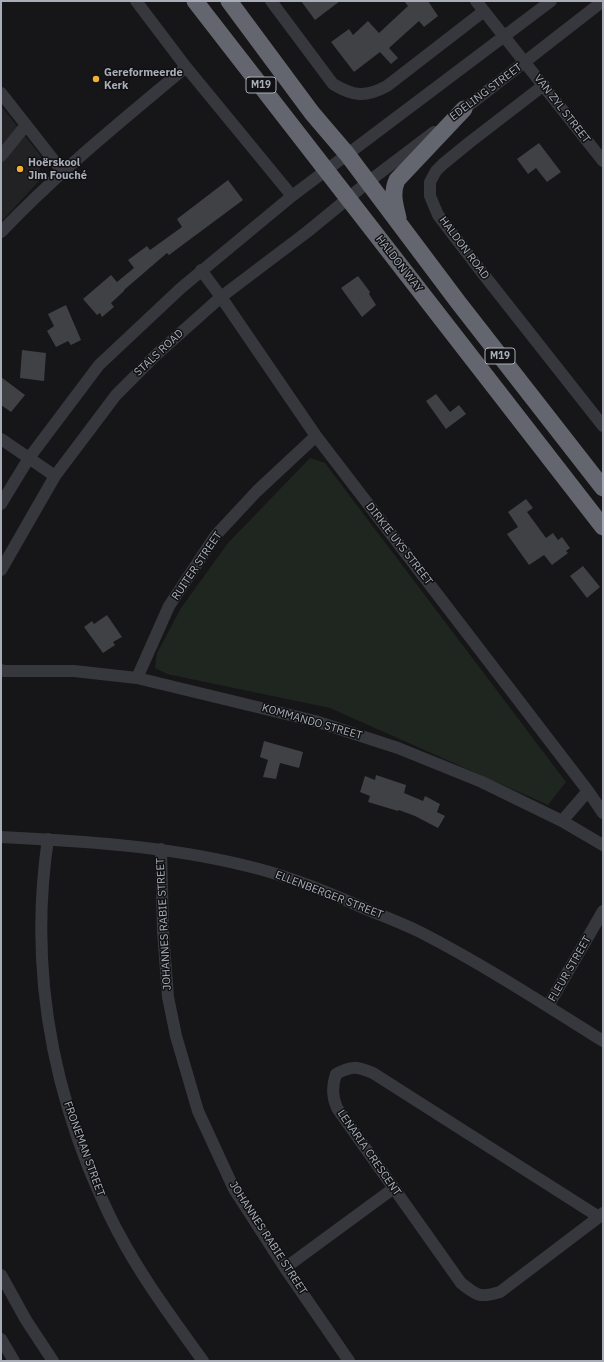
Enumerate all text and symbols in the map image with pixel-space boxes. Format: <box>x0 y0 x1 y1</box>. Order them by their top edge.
street label: EDELING STREET <box>447 61 525 123</box>
place label: Gereformeerde Kerk <box>104 66 183 92</box>
street label: VAN ZYL STREET <box>531 72 593 146</box>
marker: Gereformeerde Kerk <box>91 74 101 84</box>
road number: M19 <box>246 77 276 93</box>
place label: Hoërskool Jim Fouché <box>28 156 87 182</box>
marker: Hoërskool Jim Fouché <box>15 164 25 174</box>
street label: HALDON ROAD <box>436 214 492 282</box>
street label: HALDON WAY <box>373 233 425 295</box>
street label: STALS ROAD <box>132 327 186 379</box>
road number: M19 <box>485 348 515 364</box>
street label: DIRKIE UYS STREET <box>363 500 435 588</box>
street label: RUITER STREET <box>169 529 225 603</box>
street label: KOMMANDO STREET <box>260 701 364 743</box>
street label: JOHANNES RABIE STREET <box>154 857 174 991</box>
street label: ELLENBERGER STREET <box>273 868 385 922</box>
street label: FLEUR STREET <box>546 934 594 1004</box>
street label: FRONEMAN STREET <box>61 1100 107 1198</box>
street label: LENARIA CRESCENT <box>334 1108 404 1198</box>
street label: JOHANNES RABIE STREET <box>226 1179 310 1297</box>

